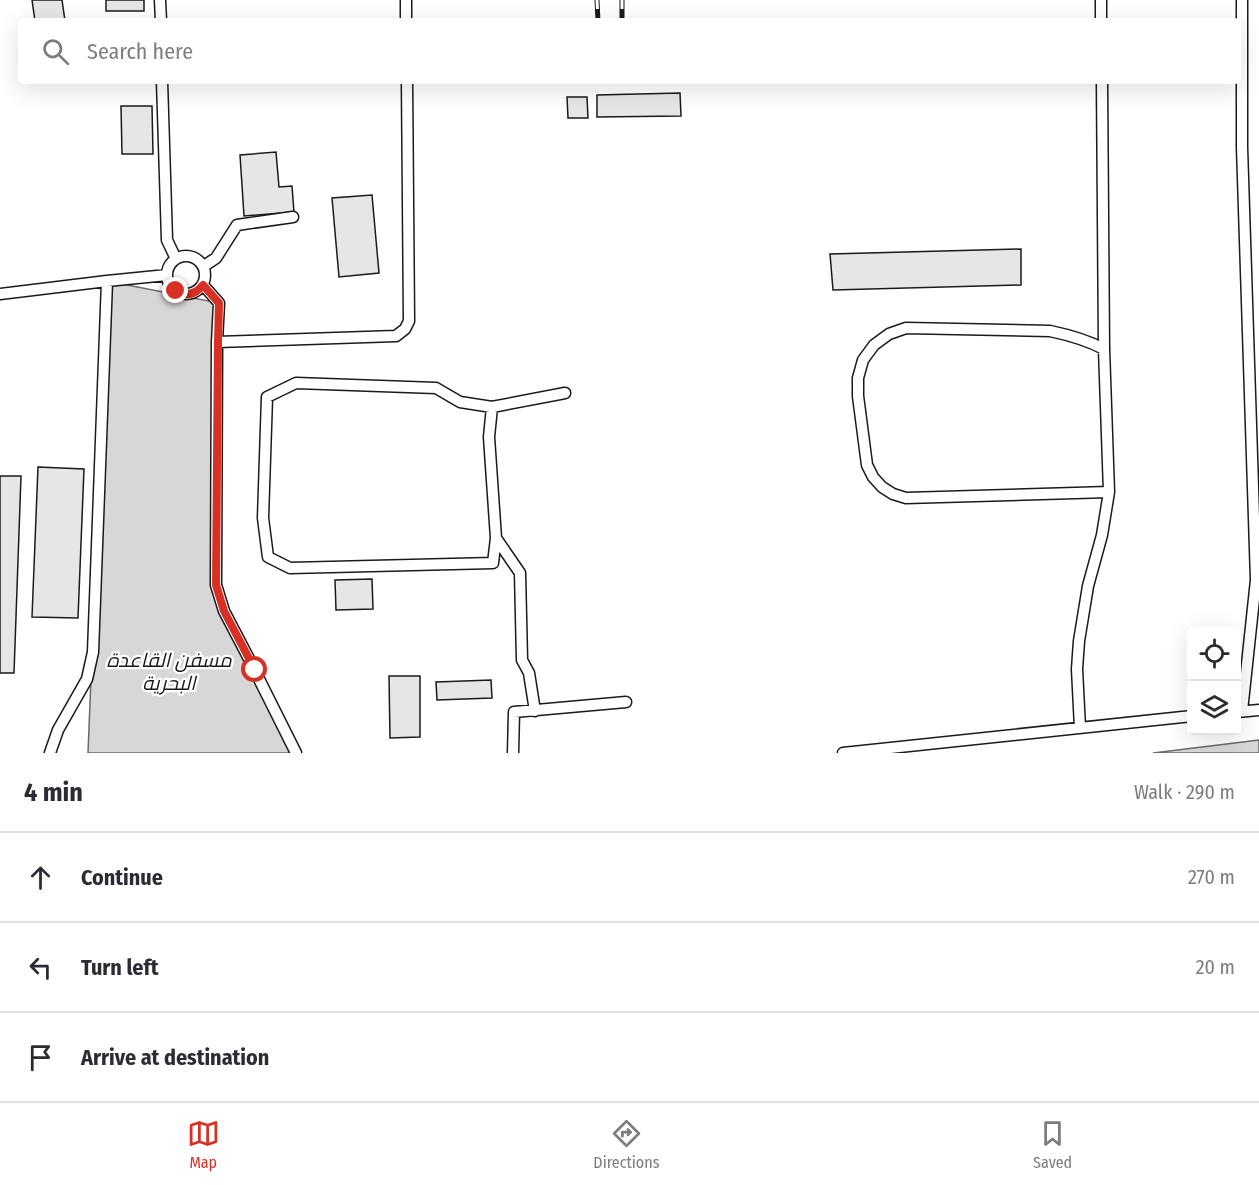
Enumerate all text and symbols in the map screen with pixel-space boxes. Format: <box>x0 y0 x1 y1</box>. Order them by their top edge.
search box <box>18 18 1241 84</box>
icon: search <box>39 35 72 68</box>
text: Search here <box>87 38 193 65</box>
route end <box>162 277 188 303</box>
map controls <box>1187 627 1241 735</box>
button: locate <box>1187 627 1241 681</box>
water label: مسفن القاعدة البحرية <box>106 648 233 695</box>
route start <box>241 656 267 682</box>
button: layers <box>1187 681 1241 735</box>
text: 4 min <box>24 777 83 808</box>
text: Walk · 290 m <box>1134 780 1235 804</box>
icon: ahead <box>24 861 57 894</box>
text: Continue <box>81 864 163 891</box>
text: 270 m <box>1188 865 1235 889</box>
icon: left <box>24 951 57 984</box>
text: Turn left <box>81 954 159 981</box>
text: 20 m <box>1196 955 1235 979</box>
icon: arrive <box>24 1041 57 1074</box>
text: Arrive at destination <box>81 1044 269 1071</box>
tab: Map <box>187 1117 220 1172</box>
tab: Directions <box>593 1117 660 1172</box>
tab: Saved <box>1033 1117 1072 1172</box>

